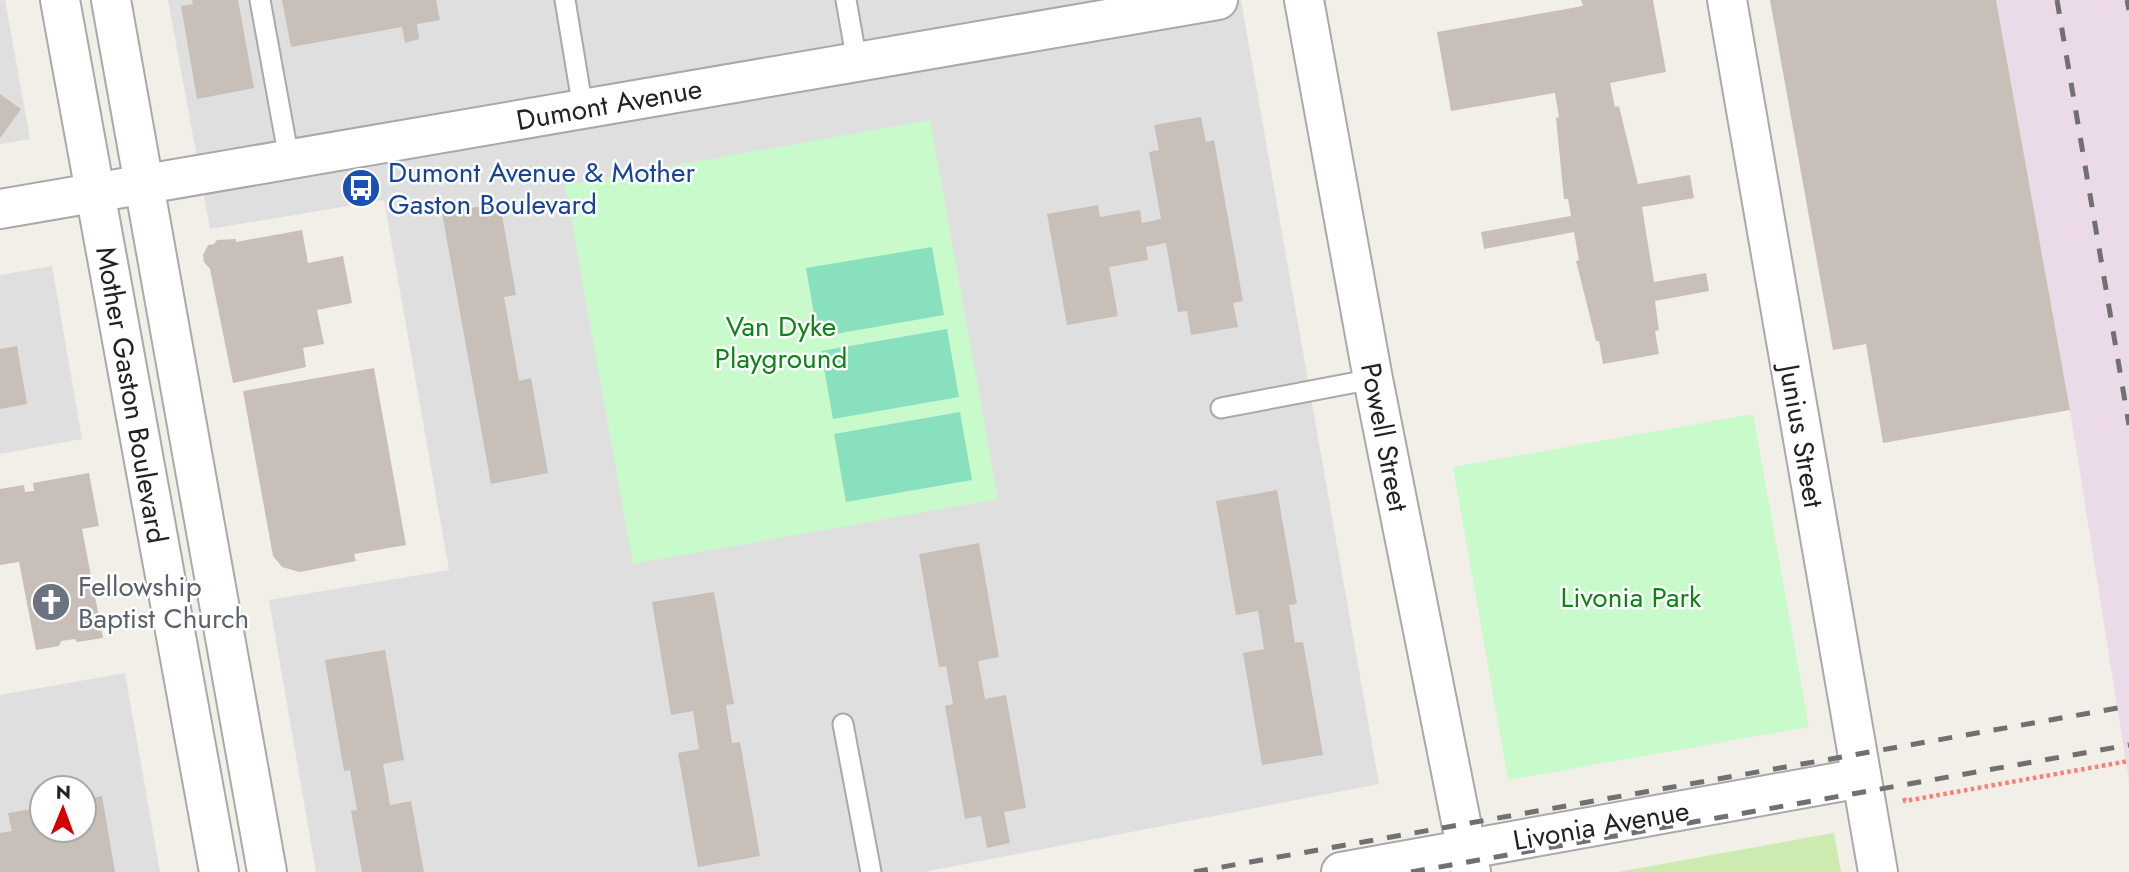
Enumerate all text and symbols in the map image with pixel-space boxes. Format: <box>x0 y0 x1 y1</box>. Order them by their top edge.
street label: Dumont Avenue <box>513 68 705 141</box>
place label: Dumont Avenue & Mother Gaston Boulevard <box>388 152 695 225</box>
bus stop icon: Dumont Avenue & Mother Gaston Boulevard <box>340 167 382 209</box>
street label: Mother Gaston Boulevard <box>85 243 178 547</box>
park label: Van Dyke Playground <box>715 306 847 379</box>
street label: Junius Street <box>1768 357 1834 511</box>
street label: Powell Street <box>1350 359 1419 515</box>
place label: Fellowship Baptist Church <box>78 566 249 639</box>
park label: Livonia Park <box>1561 577 1702 618</box>
church icon: Fellowship Baptist Church <box>30 581 72 623</box>
north arrow <box>28 774 98 844</box>
text: N <box>56 779 71 806</box>
street label: Livonia Avenue <box>1510 790 1692 861</box>

